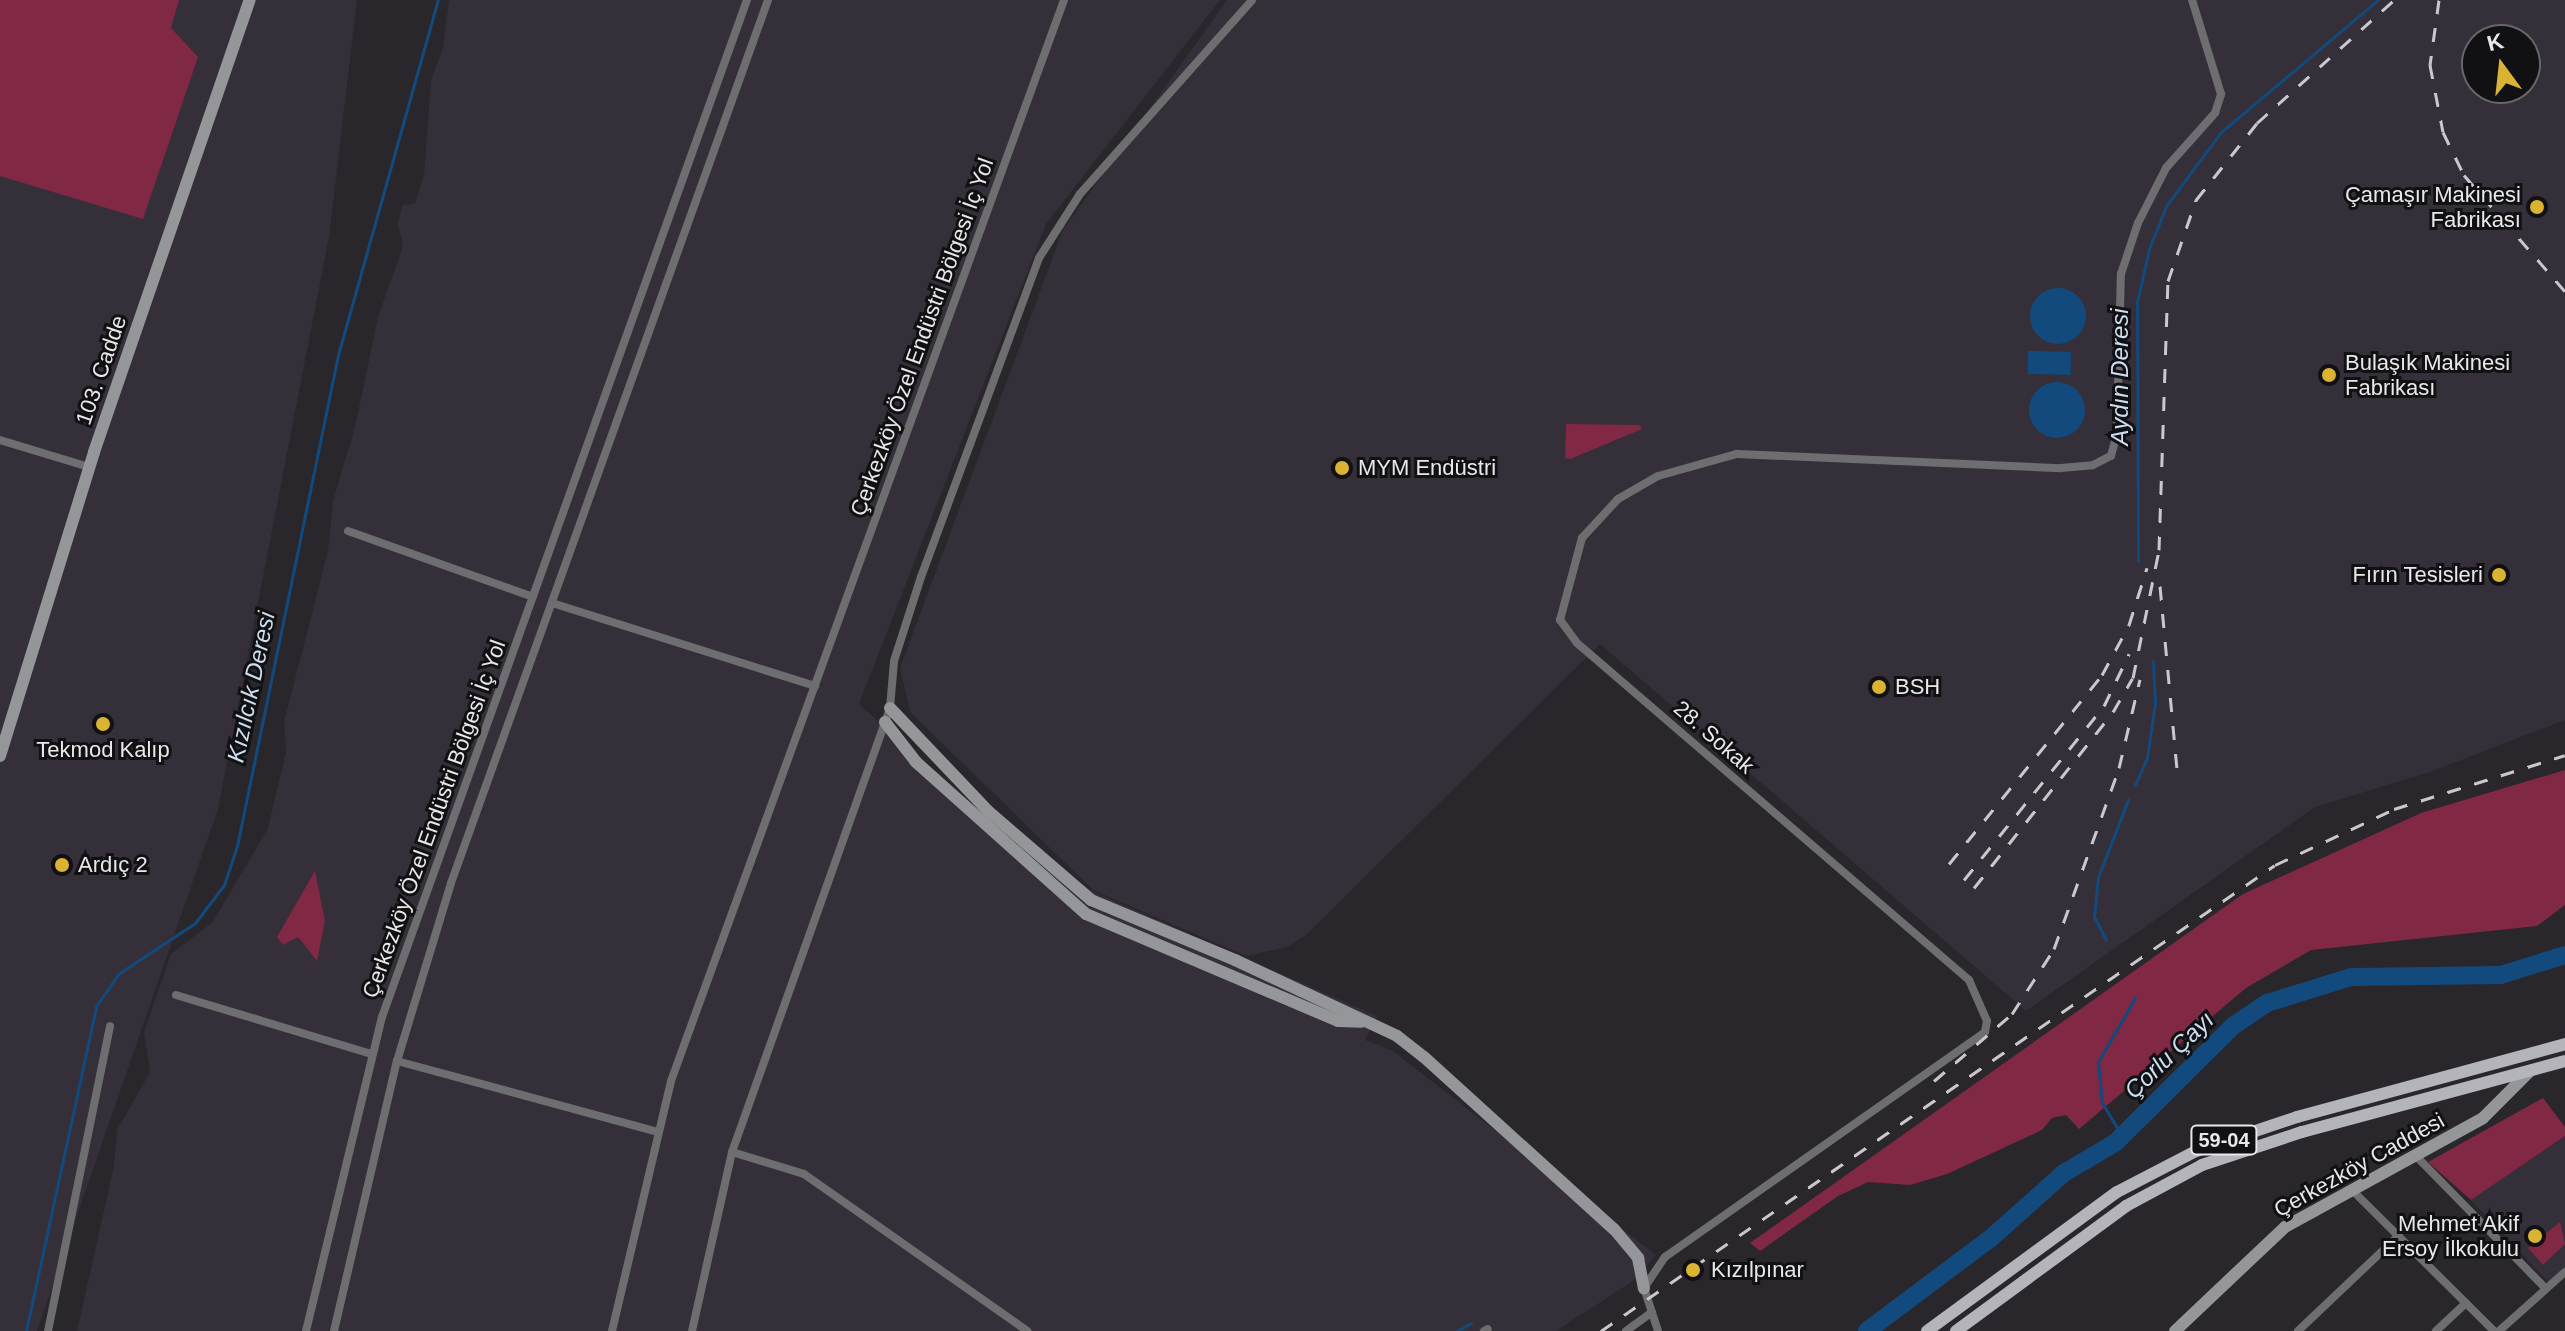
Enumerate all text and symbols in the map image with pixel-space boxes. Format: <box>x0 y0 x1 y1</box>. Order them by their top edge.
north arrow <box>2461 24 2541 104</box>
text: K <box>2484 28 2506 56</box>
street label: Çerkezköy Özel Endüstri Bölgesi İç Yol <box>845 154 999 520</box>
place label: Çamaşır Makinesi Fabrikası <box>2345 181 2521 232</box>
marker: Çamaşır Makinesi Fabrikası <box>2528 198 2546 216</box>
water label: Aydın Deresi <box>2106 308 2134 446</box>
street label: 103. Cadde <box>70 312 132 428</box>
place label: Bulaşık Makinesi Fabrikası <box>2345 349 2510 400</box>
marker: Bulaşık Makinesi Fabrikası <box>2320 366 2338 384</box>
place label: MYM Endüstri <box>1358 455 1496 481</box>
marker: MYM Endüstri <box>1333 459 1351 477</box>
place label: Fırın Tesisleri <box>2352 562 2483 588</box>
marker: Fırın Tesisleri <box>2490 566 2508 584</box>
water label: Kızılcık Deresi <box>221 609 281 765</box>
street label: Çerkezköy Özel Endüstri Bölgesi İç Yol <box>357 636 511 1002</box>
place label: BSH <box>1895 674 1940 700</box>
marker: BSH <box>1870 678 1888 696</box>
street label: 28. Sokak <box>1668 695 1760 779</box>
marker: Tekmod Kalıp <box>94 715 112 733</box>
place label: Tekmod Kalıp <box>36 737 170 763</box>
place label: Ardıç 2 <box>78 852 148 878</box>
marker: Ardıç 2 <box>53 856 71 874</box>
water label: Çorlu Çayı <box>2118 1005 2220 1105</box>
street label: Çerkezköy Caddesi <box>2269 1107 2449 1223</box>
road number: 59-04 <box>2190 1124 2258 1156</box>
place label: Mehmet Akif Ersoy İlkokulu <box>2382 1210 2519 1262</box>
marker: Mehmet Akif Ersoy İlkokulu <box>2526 1227 2544 1245</box>
place label: Kızılpınar <box>1711 1257 1804 1283</box>
marker: Kızılpınar <box>1682 1259 1704 1281</box>

